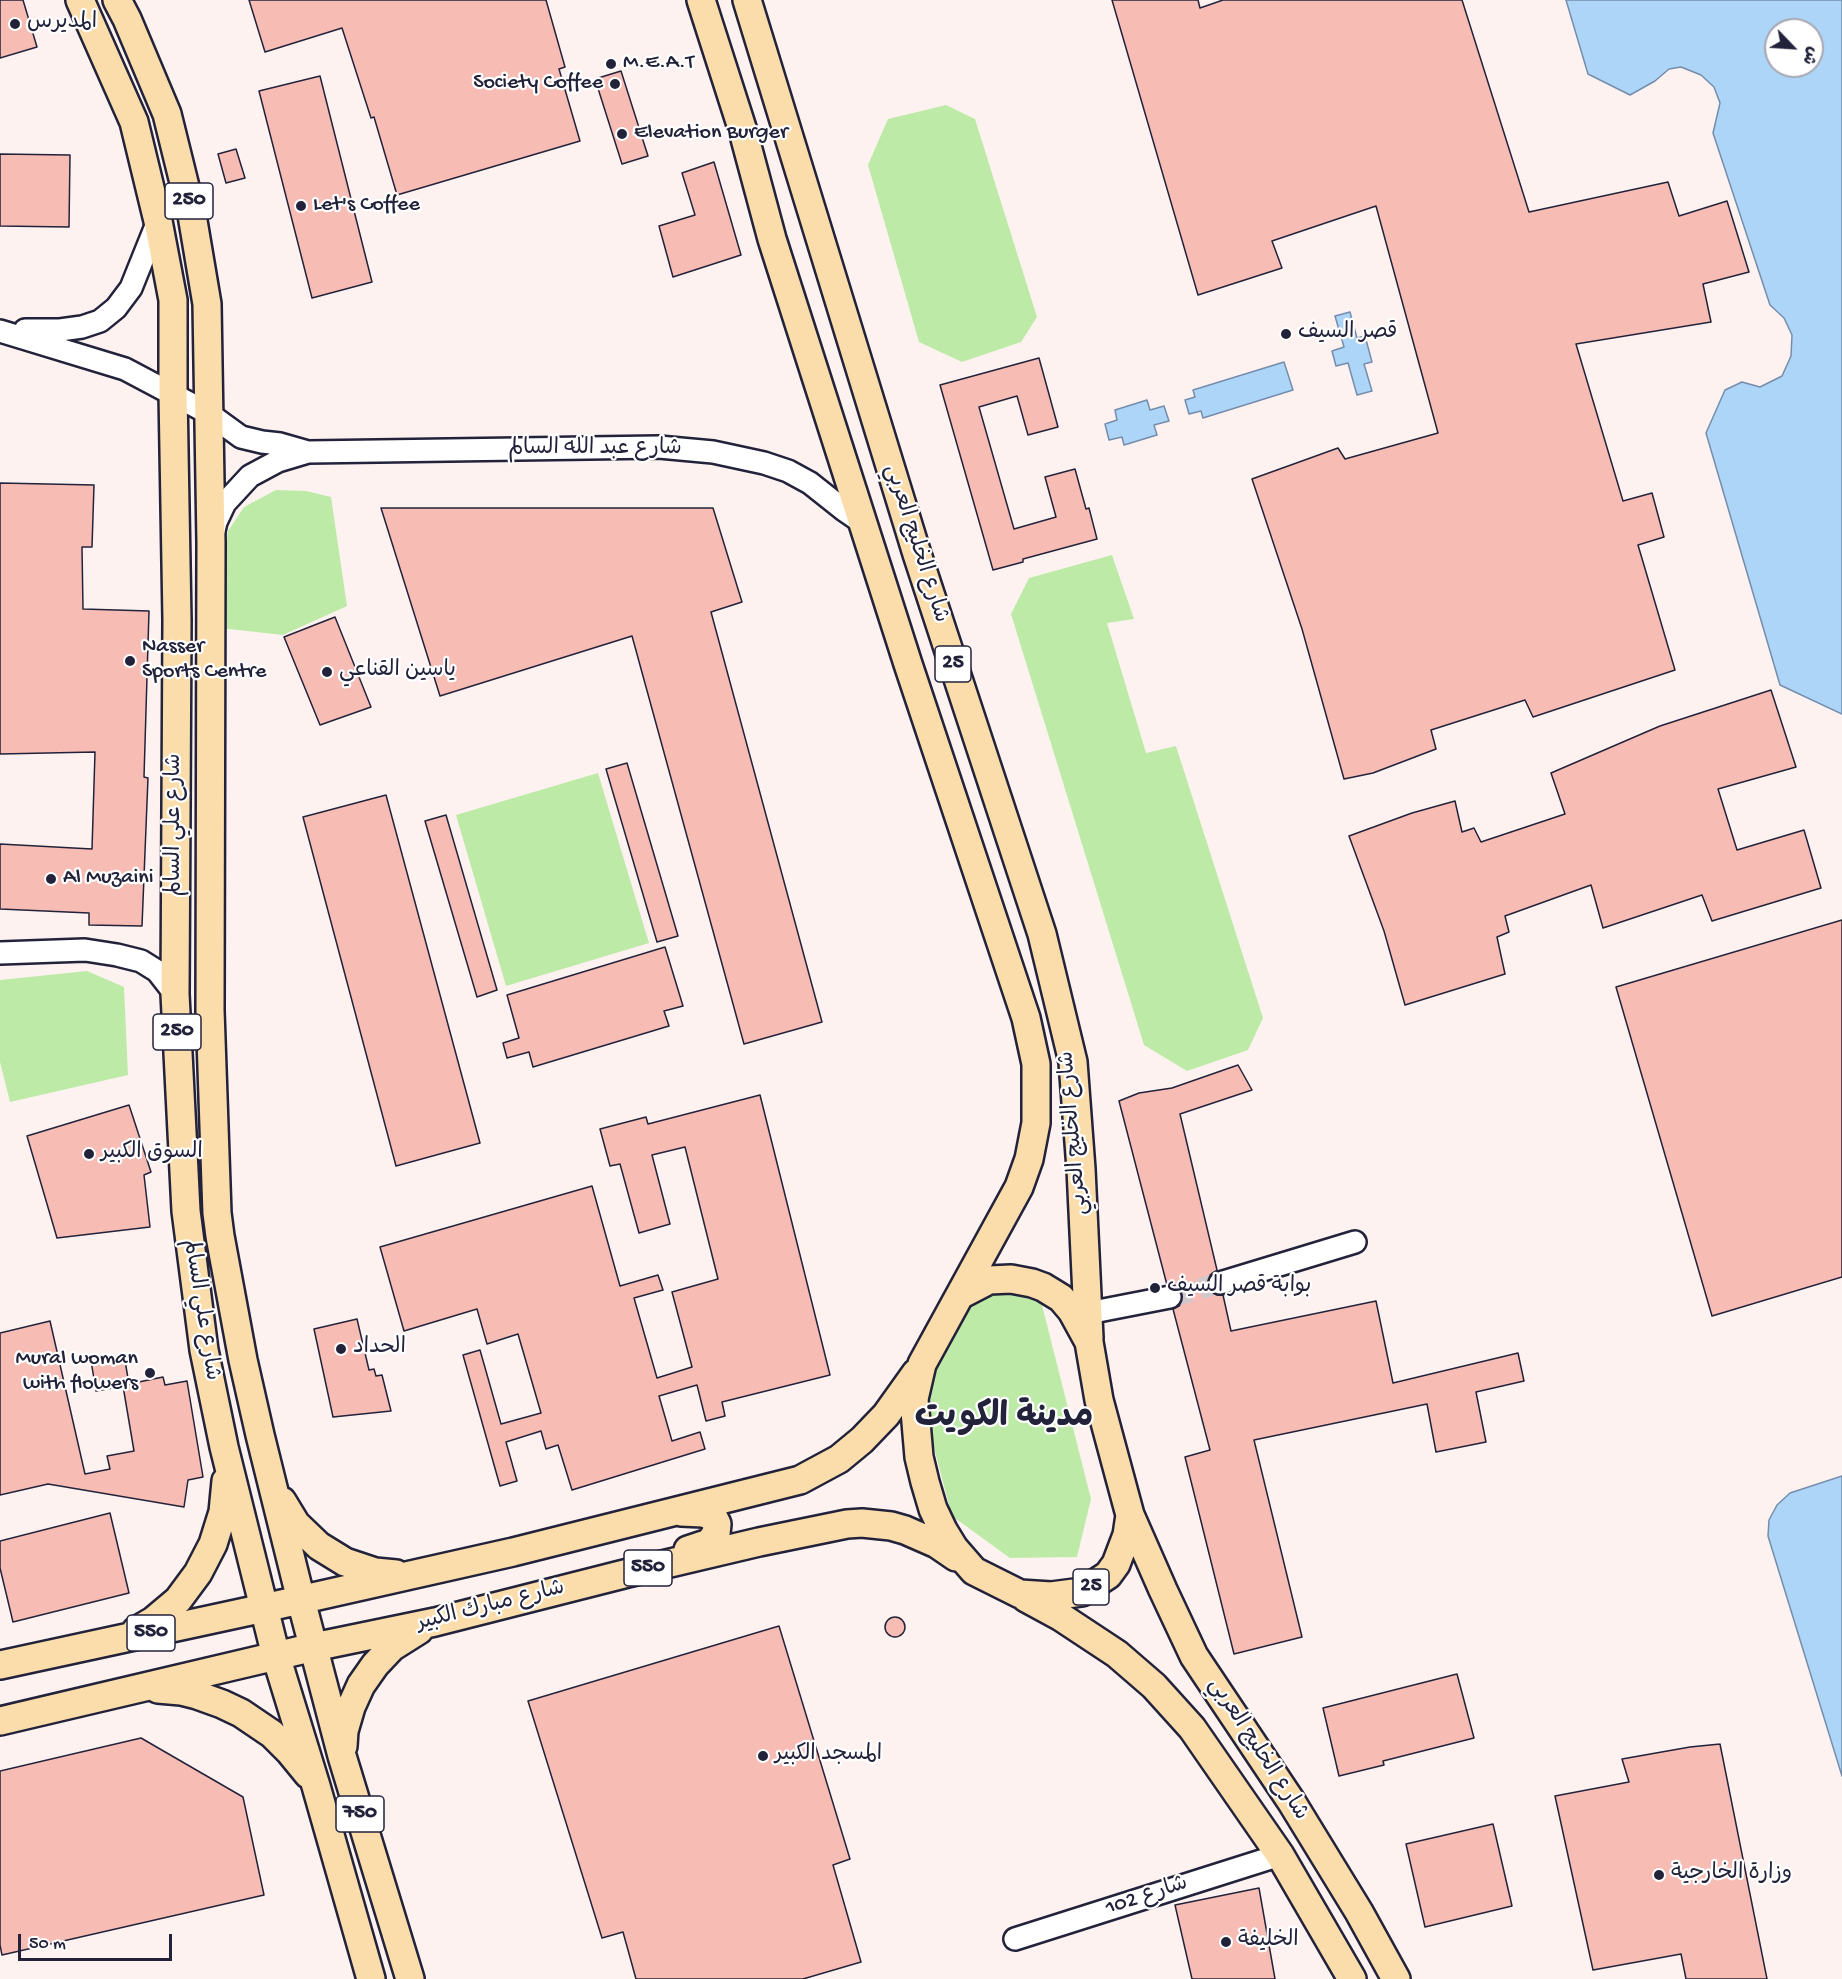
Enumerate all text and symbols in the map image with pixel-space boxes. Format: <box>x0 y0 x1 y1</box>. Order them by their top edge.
place label: المديرس <box>27 11 97 37</box>
marker: المديرس <box>8 17 22 31</box>
north arrow <box>1764 18 1824 78</box>
text: ش <box>1797 43 1821 67</box>
place label: M.E.A.T <box>623 51 694 77</box>
marker: M.E.A.T <box>604 57 618 71</box>
place label: Society Coffee <box>473 71 603 97</box>
marker: Society Coffee <box>608 77 622 91</box>
place label: Elevation Burger <box>634 121 788 147</box>
marker: Elevation Burger <box>615 127 629 141</box>
road number: 250 <box>165 183 213 219</box>
place label: Let's Coffee <box>313 193 420 219</box>
marker: Let's Coffee <box>294 199 308 213</box>
place label: قصر السيف <box>1298 321 1397 347</box>
marker: قصر السيف <box>1279 327 1293 341</box>
street label: شارع عبد الله السالم <box>508 437 682 463</box>
street label: شارع الخليج العربي <box>877 462 953 626</box>
place label: Nasser Sports Centre <box>142 635 266 686</box>
road number: 25 <box>935 646 971 682</box>
marker: Nasser Sports Centre <box>123 654 137 668</box>
place label: ياسين القناعي <box>339 659 456 685</box>
marker: ياسين القناعي <box>320 665 334 679</box>
street label: شارع علي السالم <box>163 754 189 896</box>
place label: Al Muzaini <box>63 866 154 892</box>
marker: Al Muzaini <box>44 872 58 886</box>
road number: 250 <box>153 1014 201 1050</box>
street label: شارع الخليج العربي <box>1055 1050 1095 1216</box>
place label: السوق الكبير <box>101 1141 203 1167</box>
marker: السوق الكبير <box>82 1147 96 1161</box>
street label: شارع علي السالم <box>176 1237 224 1383</box>
place label: بوابة قصر السيف <box>1167 1275 1311 1301</box>
marker: بوابة قصر السيف <box>1148 1281 1162 1295</box>
place label: الحداد <box>353 1336 406 1362</box>
marker: الحداد <box>334 1342 348 1356</box>
place label: Mural woman with flowers <box>16 1347 138 1398</box>
marker: Mural woman with flowers <box>143 1366 157 1380</box>
district label: مدينة الكويت <box>915 1400 1093 1440</box>
road number: 550 <box>624 1550 672 1586</box>
road number: 25 <box>1073 1569 1109 1605</box>
street label: شارع مبارك الكبير <box>414 1576 568 1638</box>
road number: 550 <box>127 1615 175 1651</box>
street label: شارع الخليج العربي <box>1201 1674 1313 1826</box>
place label: المسجد الكبير <box>775 1743 882 1769</box>
marker: المسجد الكبير <box>756 1749 770 1763</box>
road number: 750 <box>336 1796 384 1832</box>
place label: وزارة الخارجية <box>1671 1862 1792 1888</box>
marker: وزارة الخارجية <box>1652 1868 1666 1882</box>
street label: شارع 102 <box>1103 1871 1191 1923</box>
scale bar <box>21 1922 176 1960</box>
place label: الخليفة <box>1238 1929 1299 1955</box>
text: 50 m <box>29 1934 66 1955</box>
marker: الخليفة <box>1219 1935 1233 1949</box>

